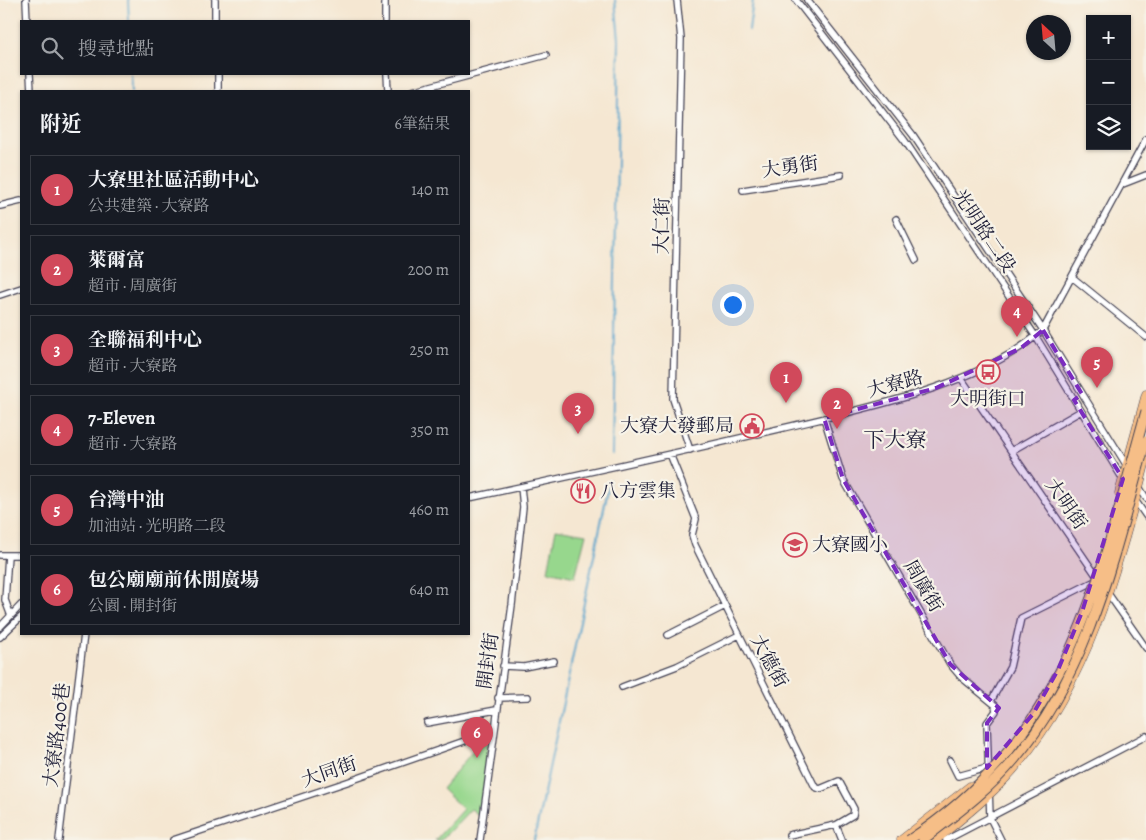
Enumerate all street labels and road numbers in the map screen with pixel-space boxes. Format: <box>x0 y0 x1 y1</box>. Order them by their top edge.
street label: 大勇街 <box>760 150 820 184</box>
street label: 光明路二段 <box>947 184 1021 278</box>
street label: 大仁街 <box>649 197 675 255</box>
street label: 大寮路 <box>864 364 926 404</box>
street label: 大明街 <box>1039 473 1093 535</box>
street label: 周廣街 <box>897 555 949 617</box>
street label: 大德街 <box>744 630 794 692</box>
street label: 開封街 <box>471 631 505 691</box>
street label: 大寮路400巷 <box>38 681 76 789</box>
street label: 大同街 <box>298 750 360 794</box>

